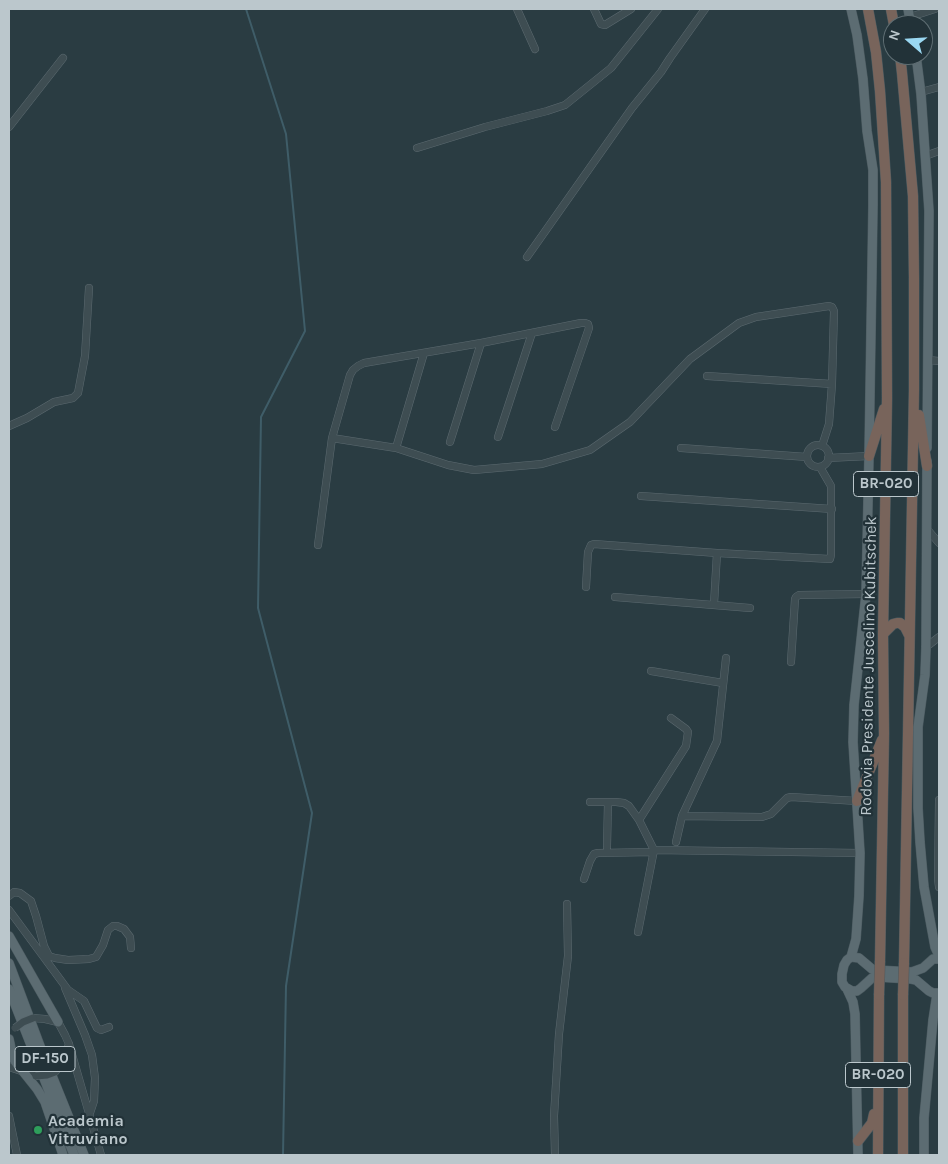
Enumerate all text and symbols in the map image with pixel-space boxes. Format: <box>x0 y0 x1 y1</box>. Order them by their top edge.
north arrow <box>883 15 933 65</box>
text: N <box>885 28 904 43</box>
road number: BR-020 <box>854 472 918 496</box>
street label: Rodovia Presidente Juscelino Kubitschek <box>857 516 881 816</box>
road number: DF-150 <box>15 1046 75 1072</box>
road number: BR-020 <box>846 1062 910 1088</box>
place label: Academia Vitruviano <box>48 1111 127 1149</box>
marker: Academia Vitruviano <box>32 1124 44 1136</box>

